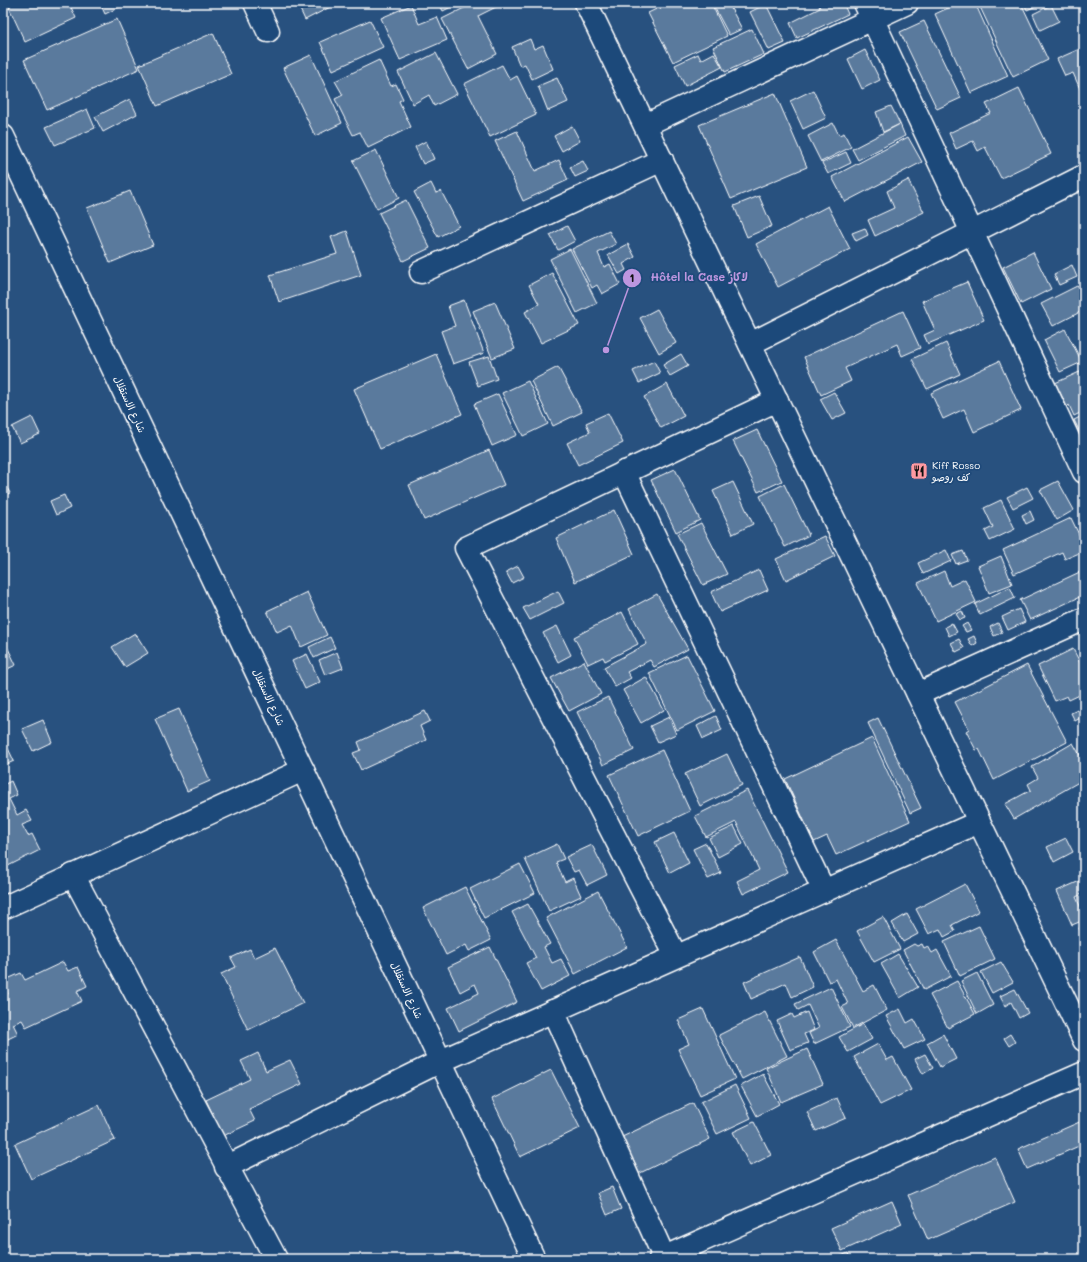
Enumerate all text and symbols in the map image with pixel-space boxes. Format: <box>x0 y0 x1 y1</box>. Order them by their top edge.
callout: Hôtel la Case لاكاز <box>622 266 755 289</box>
text: 1 <box>629 269 635 285</box>
text: Hôtel la Case لاكاز <box>650 269 748 284</box>
street label: شارع الاستقلال <box>110 373 149 435</box>
place label: Kiff Rosso كف روصو <box>931 458 980 484</box>
restaurant icon: Kiff Rosso كف روصو <box>909 461 929 481</box>
street label: شارع الاستقلال <box>249 666 288 728</box>
street label: شارع الاستقلال <box>387 959 426 1021</box>

